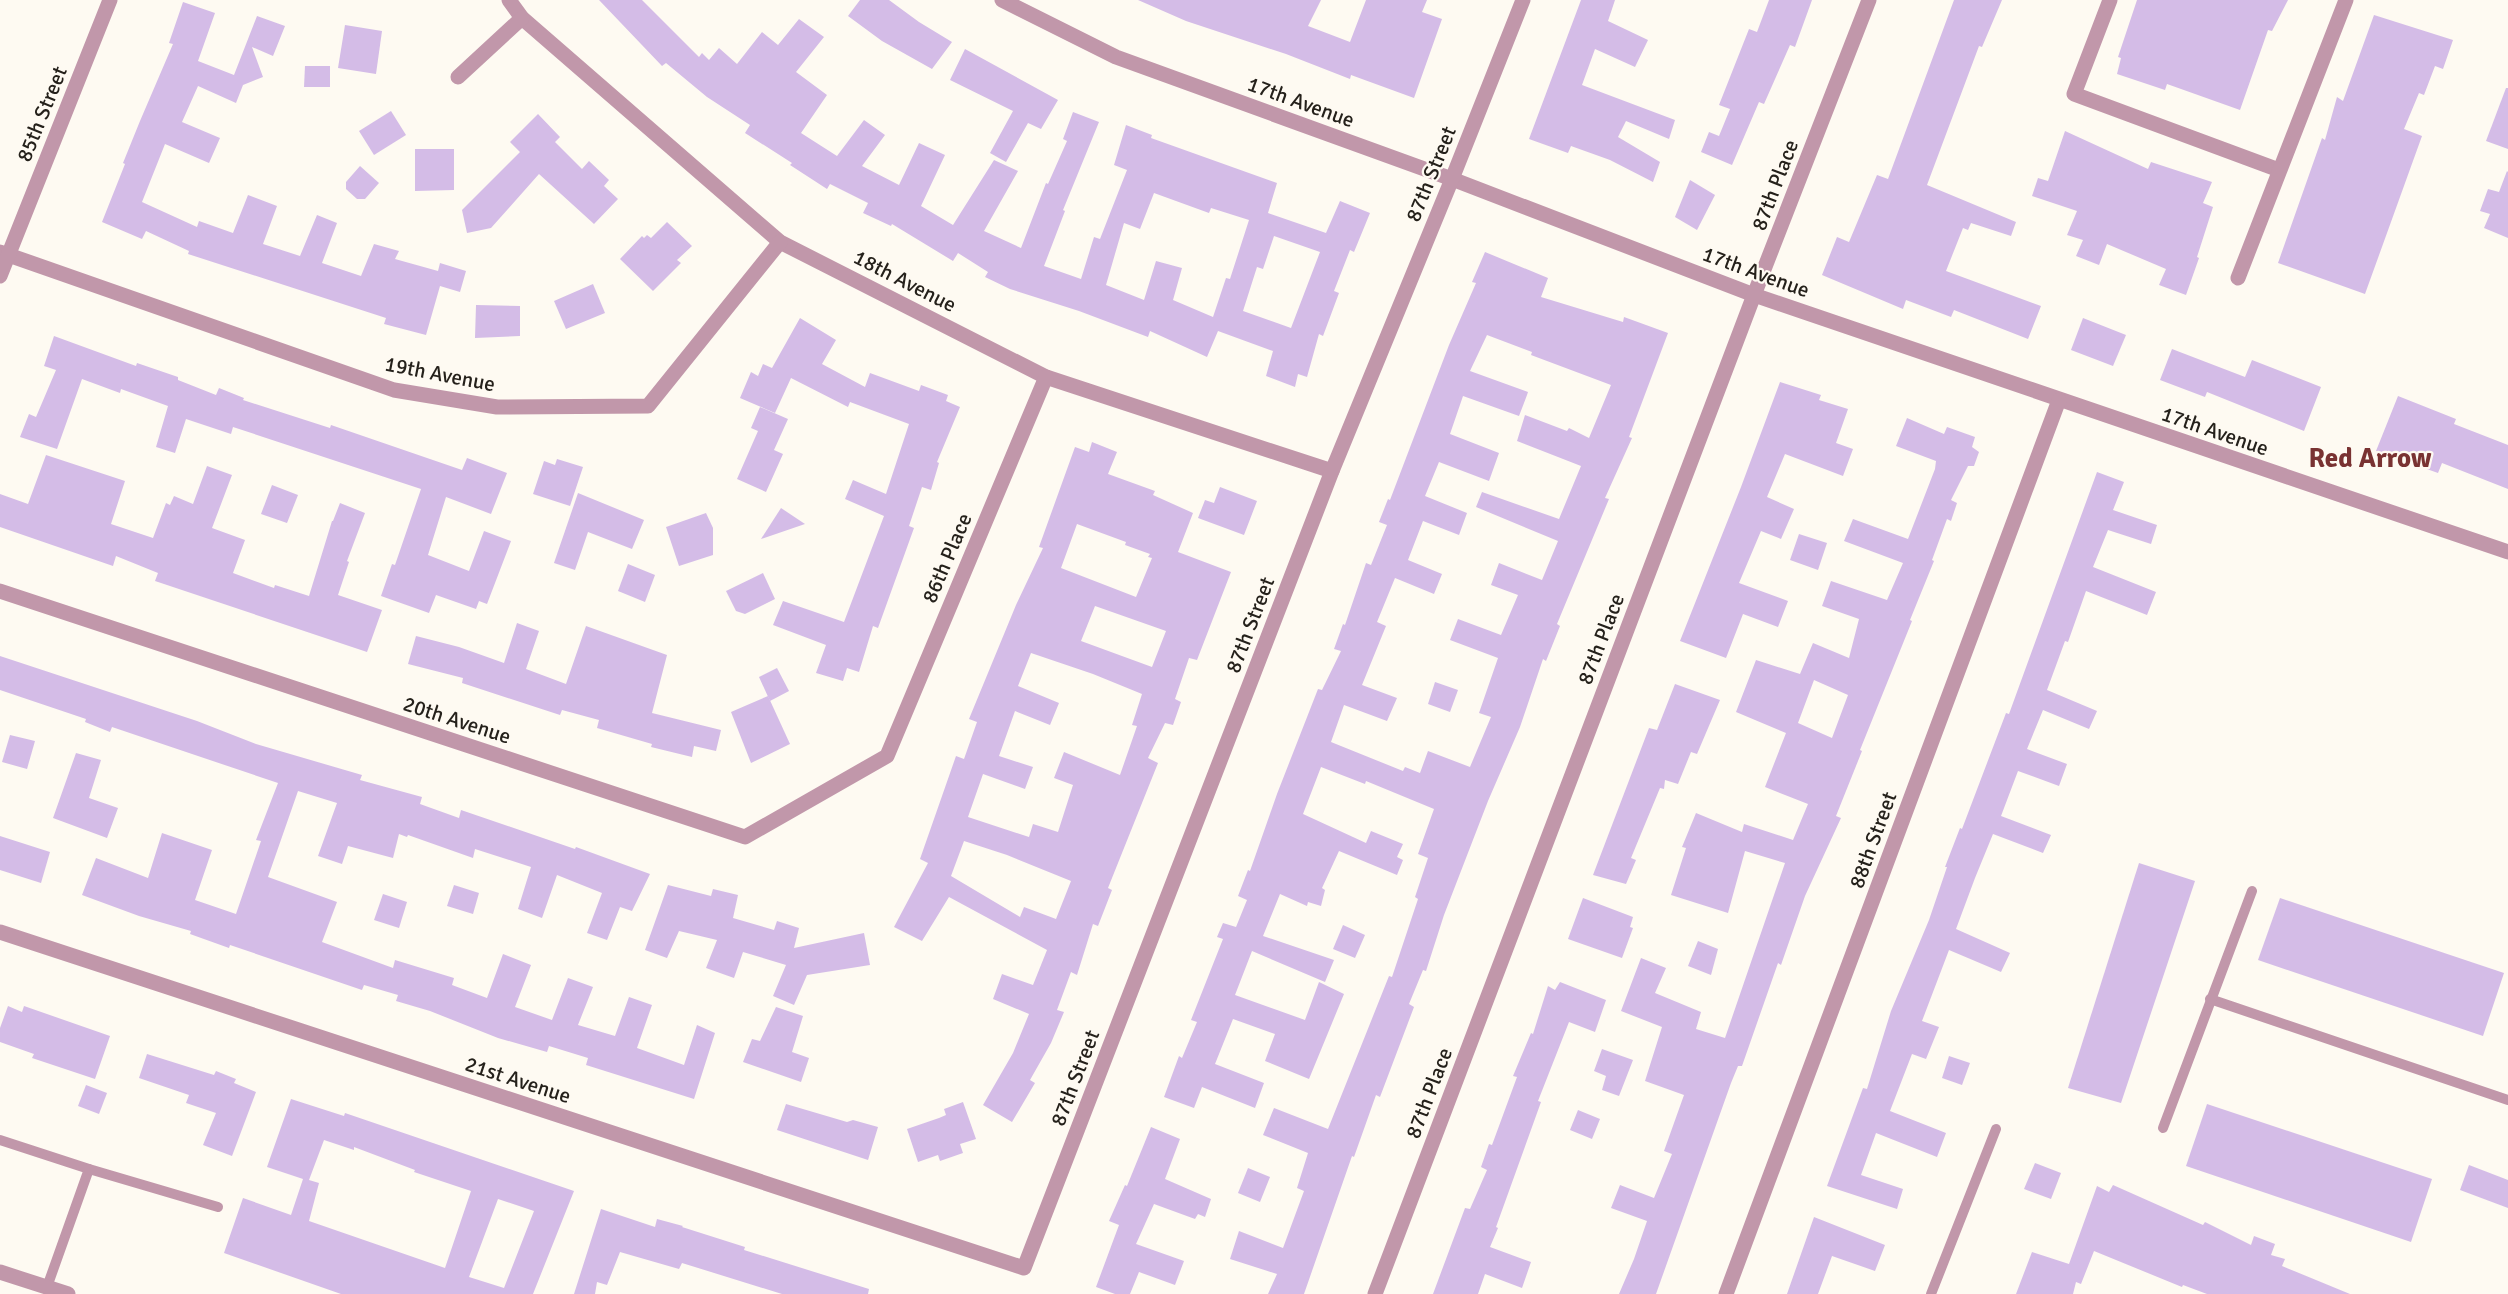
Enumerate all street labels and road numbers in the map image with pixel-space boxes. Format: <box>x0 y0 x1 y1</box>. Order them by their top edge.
street label: 85th Street <box>11 62 73 166</box>
street label: 17th Avenue <box>1244 71 1358 133</box>
street label: 87th Street <box>1400 122 1462 226</box>
street label: 87th Place <box>1746 136 1804 234</box>
street label: 17th Avenue <box>1699 241 1813 303</box>
street label: 18th Avenue <box>849 244 961 318</box>
street label: 19th Avenue <box>383 351 497 397</box>
street label: 17th Avenue <box>2158 401 2272 461</box>
street label: 86th Place <box>916 509 978 607</box>
street label: 87th Street <box>1220 573 1280 677</box>
street label: 87th Place <box>1572 590 1630 688</box>
street label: 20th Avenue <box>400 690 514 750</box>
street label: 88th Street <box>1844 788 1902 892</box>
street label: 87th Street <box>1045 1026 1105 1130</box>
street label: 87th Place <box>1400 1044 1458 1142</box>
street label: 21st Avenue <box>462 1051 574 1109</box>

